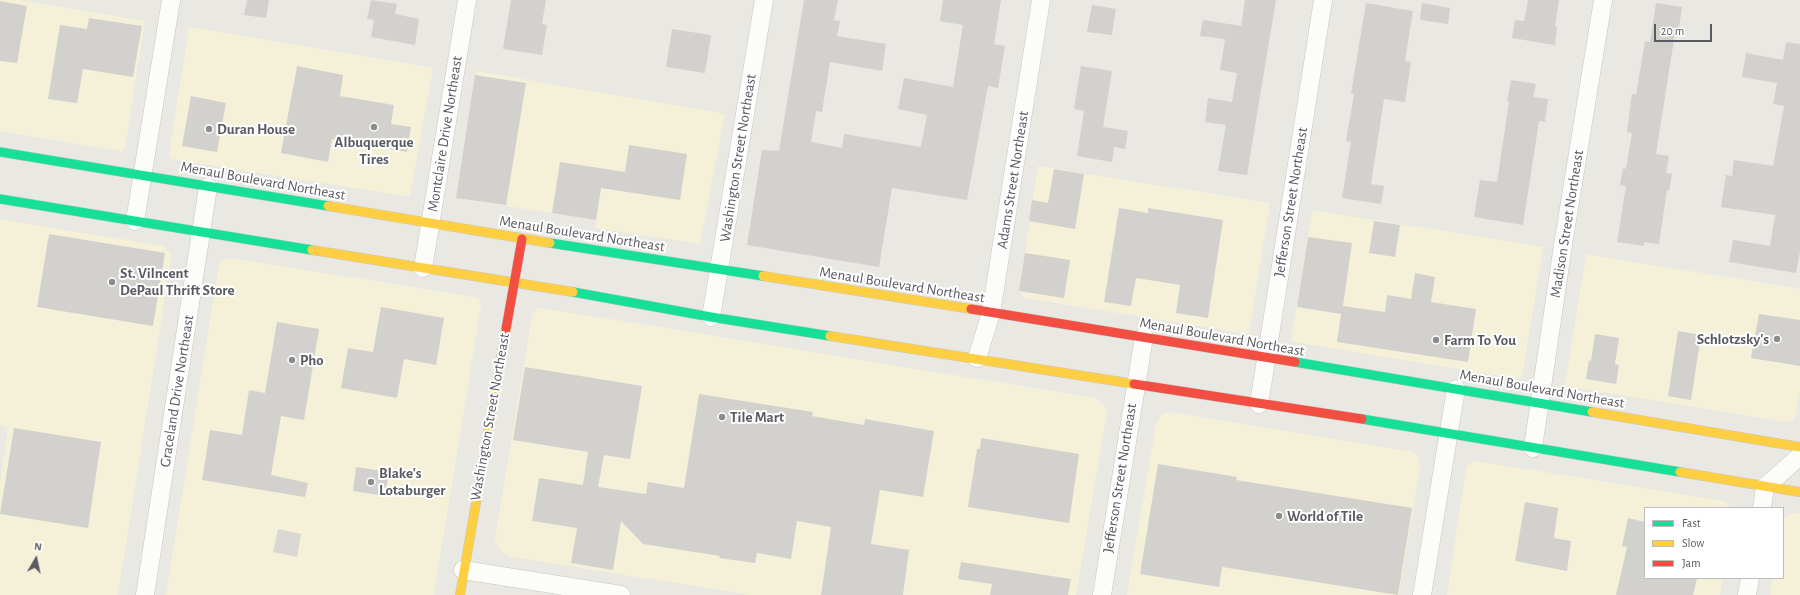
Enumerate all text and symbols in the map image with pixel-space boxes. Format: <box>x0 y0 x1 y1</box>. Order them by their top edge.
scale bar <box>1656 16 1714 42</box>
text: 20 m <box>1661 25 1684 37</box>
street label: Montclaire Drive Northeast <box>424 55 466 213</box>
street label: Washington Street Northeast <box>716 73 760 243</box>
street label: Adams Street Northeast <box>993 110 1033 250</box>
place label: Duran House <box>217 120 295 138</box>
marker: Albuquerque Tires <box>369 122 379 132</box>
marker: Duran House <box>204 124 214 134</box>
street label: Jefferson Street Northeast <box>1270 126 1312 278</box>
place label: Albuquerque Tires <box>334 133 414 168</box>
street label: Madison Street Northeast <box>1546 149 1588 299</box>
street label: Menaul Boulevard Northeast <box>179 158 347 204</box>
street label: Menaul Boulevard Northeast <box>498 212 666 256</box>
street label: Menaul Boulevard Northeast <box>818 263 986 307</box>
place label: St. Vilncent DePaul Thrift Store <box>120 264 235 299</box>
marker: St. Vilncent DePaul Thrift Store <box>107 277 117 287</box>
street label: Graceland Drive Northeast <box>156 314 198 468</box>
street label: Menaul Boulevard Northeast <box>1138 314 1306 360</box>
place label: Schlotzsky's <box>1697 330 1769 348</box>
place label: Farm To You <box>1444 331 1516 349</box>
street label: Washington Street Northeast <box>466 332 514 502</box>
marker: Schlotzsky's <box>1772 334 1782 344</box>
marker: Farm To You <box>1431 335 1441 345</box>
place label: Pho <box>300 351 324 369</box>
marker: Pho <box>287 355 297 365</box>
street label: Menaul Boulevard Northeast <box>1458 366 1626 412</box>
street label: Jefferson Street Northeast <box>1099 402 1141 554</box>
place label: Tile Mart <box>730 408 784 426</box>
marker: Tile Mart <box>717 412 727 422</box>
place label: Blake's Lotaburger <box>379 464 446 499</box>
marker: Blake's Lotaburger <box>366 477 376 487</box>
place label: World of Tile <box>1287 507 1363 525</box>
legend <box>1644 507 1784 579</box>
marker: World of Tile <box>1274 511 1284 521</box>
text: Fast <box>1682 517 1701 529</box>
text: Slow <box>1682 537 1704 549</box>
north arrow <box>16 539 56 579</box>
text: N <box>33 541 43 553</box>
text: Jam <box>1682 557 1701 569</box>

